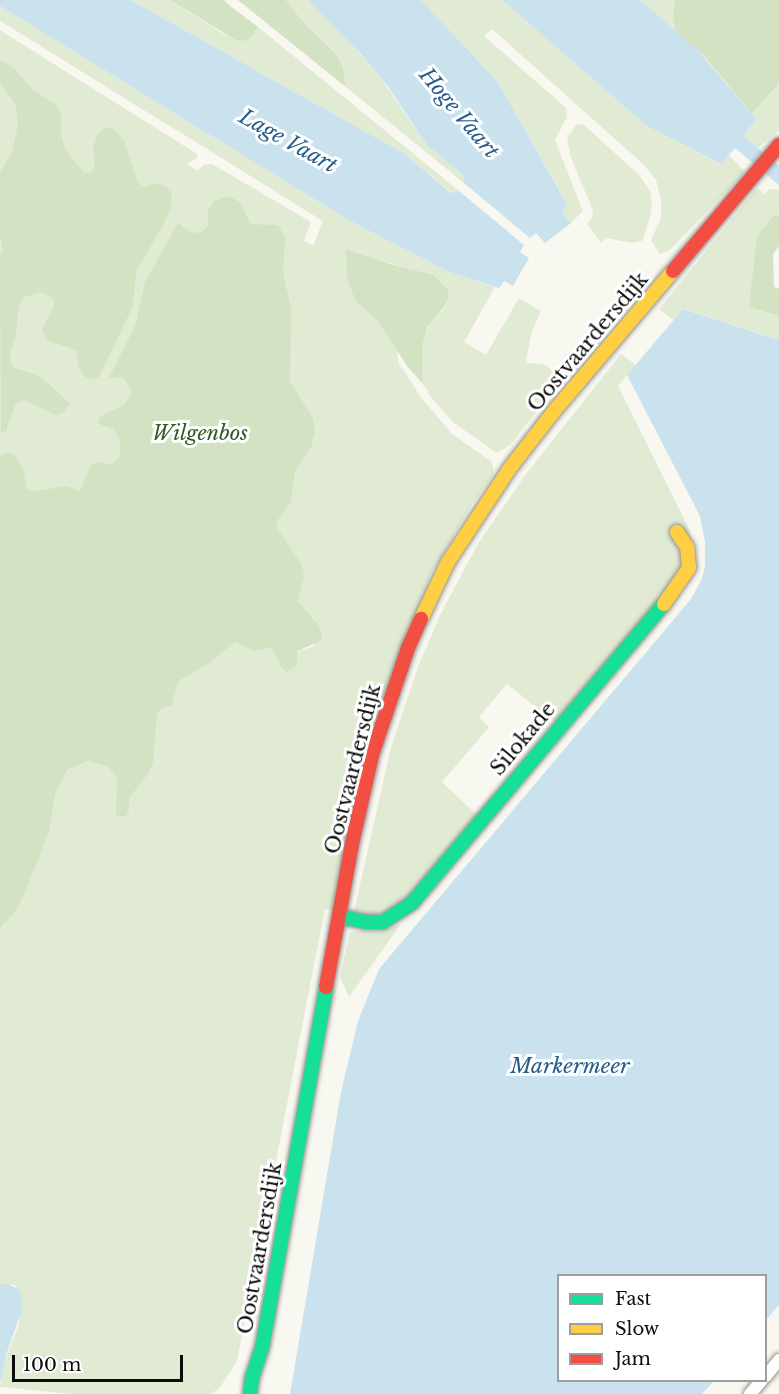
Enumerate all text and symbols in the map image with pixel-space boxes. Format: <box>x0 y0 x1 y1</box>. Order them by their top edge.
water label: Hoge Vaart <box>414 63 504 163</box>
water label: Lage Vaart <box>235 104 341 178</box>
street label: Oostvaardersdijk <box>523 267 653 417</box>
park label: Wilgenbos <box>152 421 248 445</box>
street label: Oostvaardersdijk <box>320 681 386 857</box>
street label: Silokade <box>486 698 560 780</box>
water label: Markermeer <box>510 1053 630 1079</box>
street label: Oostvaardersdijk <box>233 1160 287 1336</box>
legend <box>557 1274 767 1382</box>
text: Fast <box>615 1288 651 1310</box>
text: Slow <box>615 1318 659 1340</box>
scale bar <box>15 1343 186 1381</box>
text: Jam <box>615 1348 651 1370</box>
text: 100 m <box>23 1354 81 1376</box>

